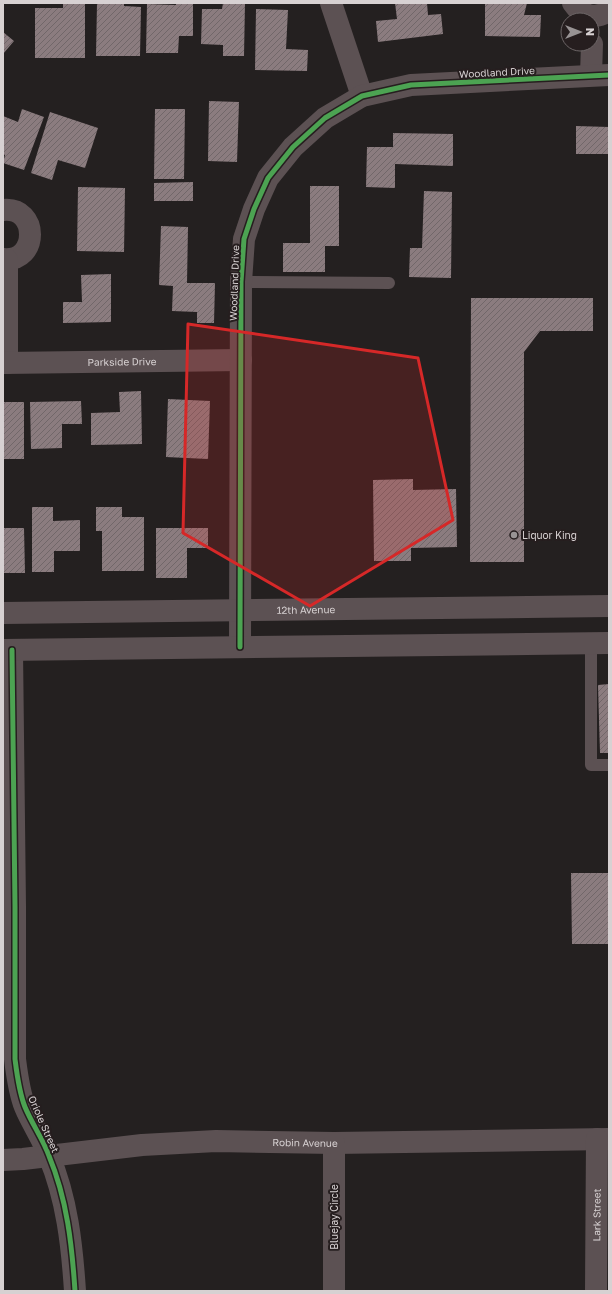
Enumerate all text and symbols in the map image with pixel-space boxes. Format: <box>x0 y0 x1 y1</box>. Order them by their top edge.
north arrow <box>560 12 600 52</box>
text: N <box>584 28 597 36</box>
street label: Woodland Drive <box>459 64 535 80</box>
street label: Woodland Drive <box>227 245 241 321</box>
street label: Parkside Drive <box>87 355 157 368</box>
place label: Liquor King <box>522 529 577 541</box>
marker: Liquor King <box>509 530 519 540</box>
street label: 12th Avenue <box>277 603 336 616</box>
street label: Oriole Street <box>26 1094 62 1154</box>
street label: Robin Avenue <box>272 1136 338 1149</box>
street label: Bluejay Circle <box>328 1184 340 1250</box>
street label: Lark Street <box>590 1188 603 1242</box>

